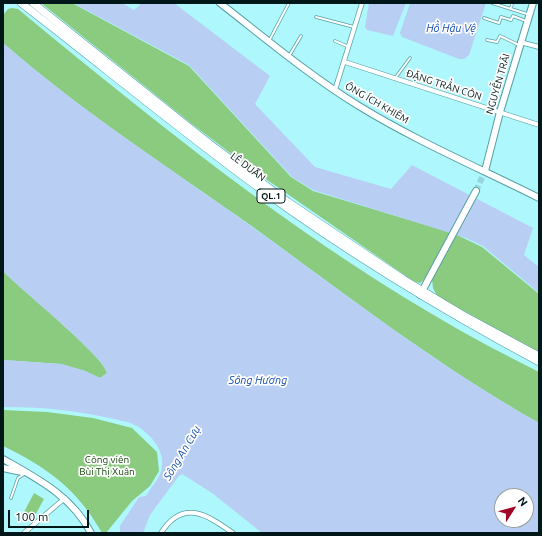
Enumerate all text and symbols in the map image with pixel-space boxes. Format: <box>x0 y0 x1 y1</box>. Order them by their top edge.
water label: Hồ Hậu Vệ <box>426 21 476 35</box>
street label: NGUYỄN TRÃI <box>484 52 512 116</box>
street label: ĐẶNG TRẦN CÔN <box>405 67 483 103</box>
street label: ÔNG ÍCH KHIÊM <box>343 80 411 126</box>
street label: LÊ DUẨN <box>228 150 268 184</box>
road number: QL.1 <box>257 189 285 203</box>
water label: Sông Hương <box>229 373 287 387</box>
water label: Sông An Cựu <box>161 423 203 483</box>
park label: Công viên Bùi Thị Xuân <box>79 454 135 478</box>
north arrow <box>494 488 534 528</box>
text: N <box>516 495 530 508</box>
scale bar <box>10 502 91 528</box>
text: 100 m <box>15 510 48 523</box>

